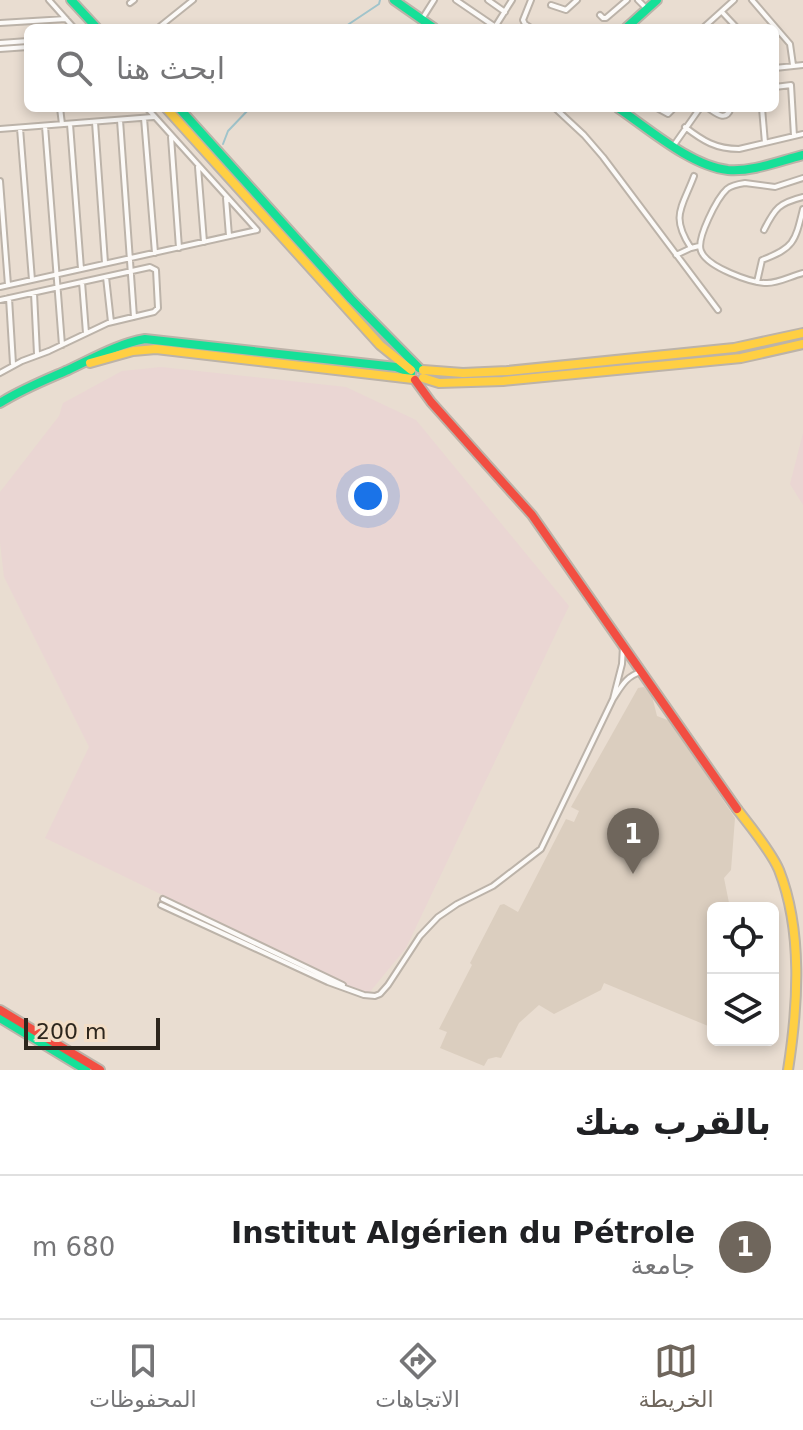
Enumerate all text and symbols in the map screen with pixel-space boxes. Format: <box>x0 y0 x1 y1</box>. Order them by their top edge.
search box <box>24 24 779 112</box>
icon: search <box>52 46 96 90</box>
text: ابحث هنا <box>116 51 225 86</box>
your location <box>348 476 388 516</box>
pin: 1 <box>607 808 659 874</box>
map controls <box>707 902 779 1046</box>
button: locate <box>707 902 779 974</box>
button: layers <box>707 974 779 1046</box>
scale bar <box>24 1014 160 1050</box>
text: 200 m <box>36 1019 106 1044</box>
text: بالقرب منك <box>574 1102 771 1142</box>
text: Institut Algérien du Pétrole <box>231 1215 695 1250</box>
text: 680 m <box>32 1232 115 1262</box>
text: 1 <box>736 1232 754 1262</box>
text: جامعة <box>631 1250 695 1280</box>
tab: المحفوظات <box>89 1339 197 1412</box>
tab: الاتجاهات <box>375 1339 460 1412</box>
tab: الخريطة <box>639 1339 714 1412</box>

